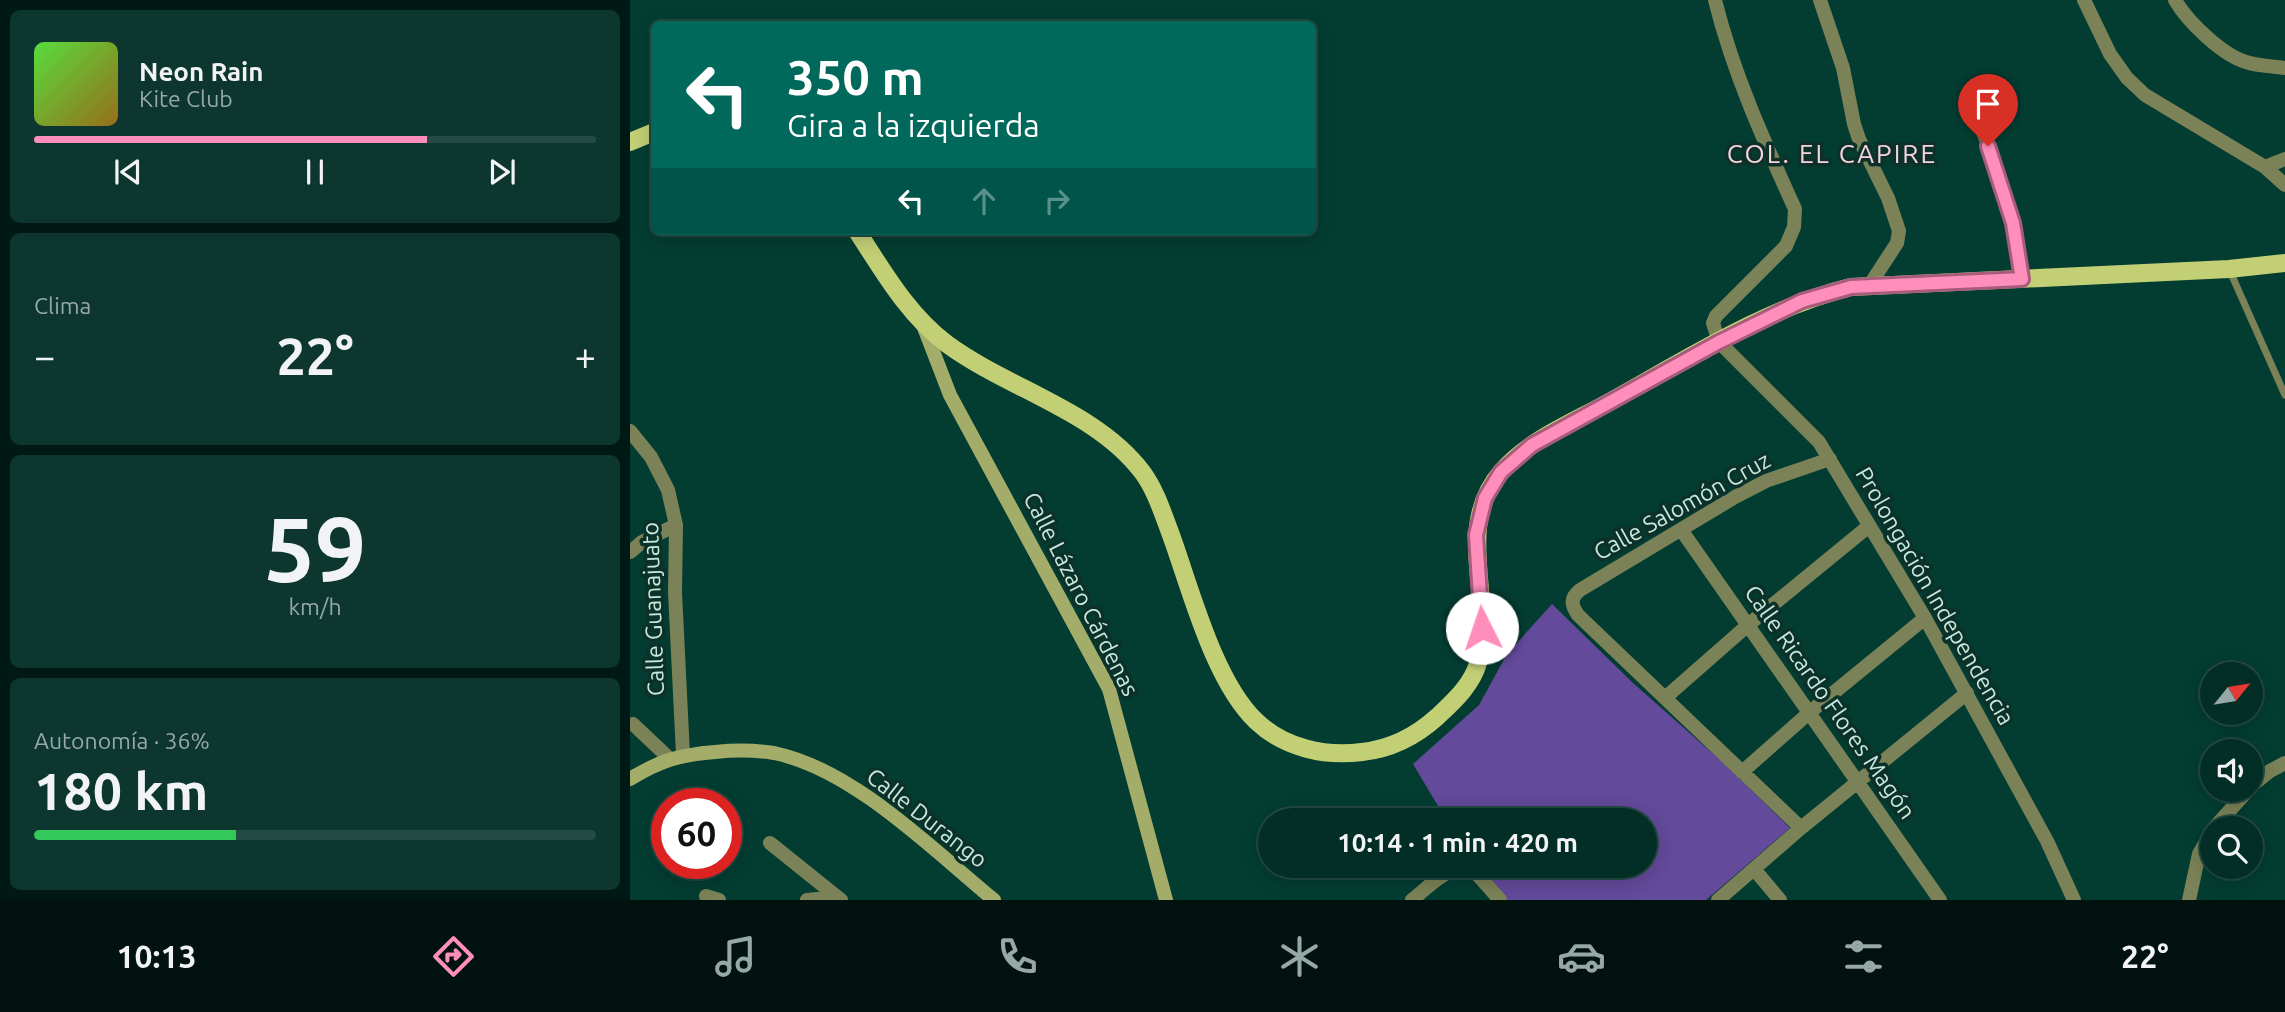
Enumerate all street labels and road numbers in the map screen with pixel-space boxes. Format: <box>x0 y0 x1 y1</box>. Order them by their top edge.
street label: Calle Salomón Cruz <box>1589 447 1774 564</box>
street label: Prolongación Independencia <box>1851 462 2020 729</box>
street label: Calle Lázaro Cárdenas <box>1019 488 1144 700</box>
street label: Calle Guanajuato <box>637 522 668 696</box>
street label: Calle Ricardo Flores Magón <box>1740 580 1921 823</box>
street label: Calle Durango <box>862 763 992 872</box>

